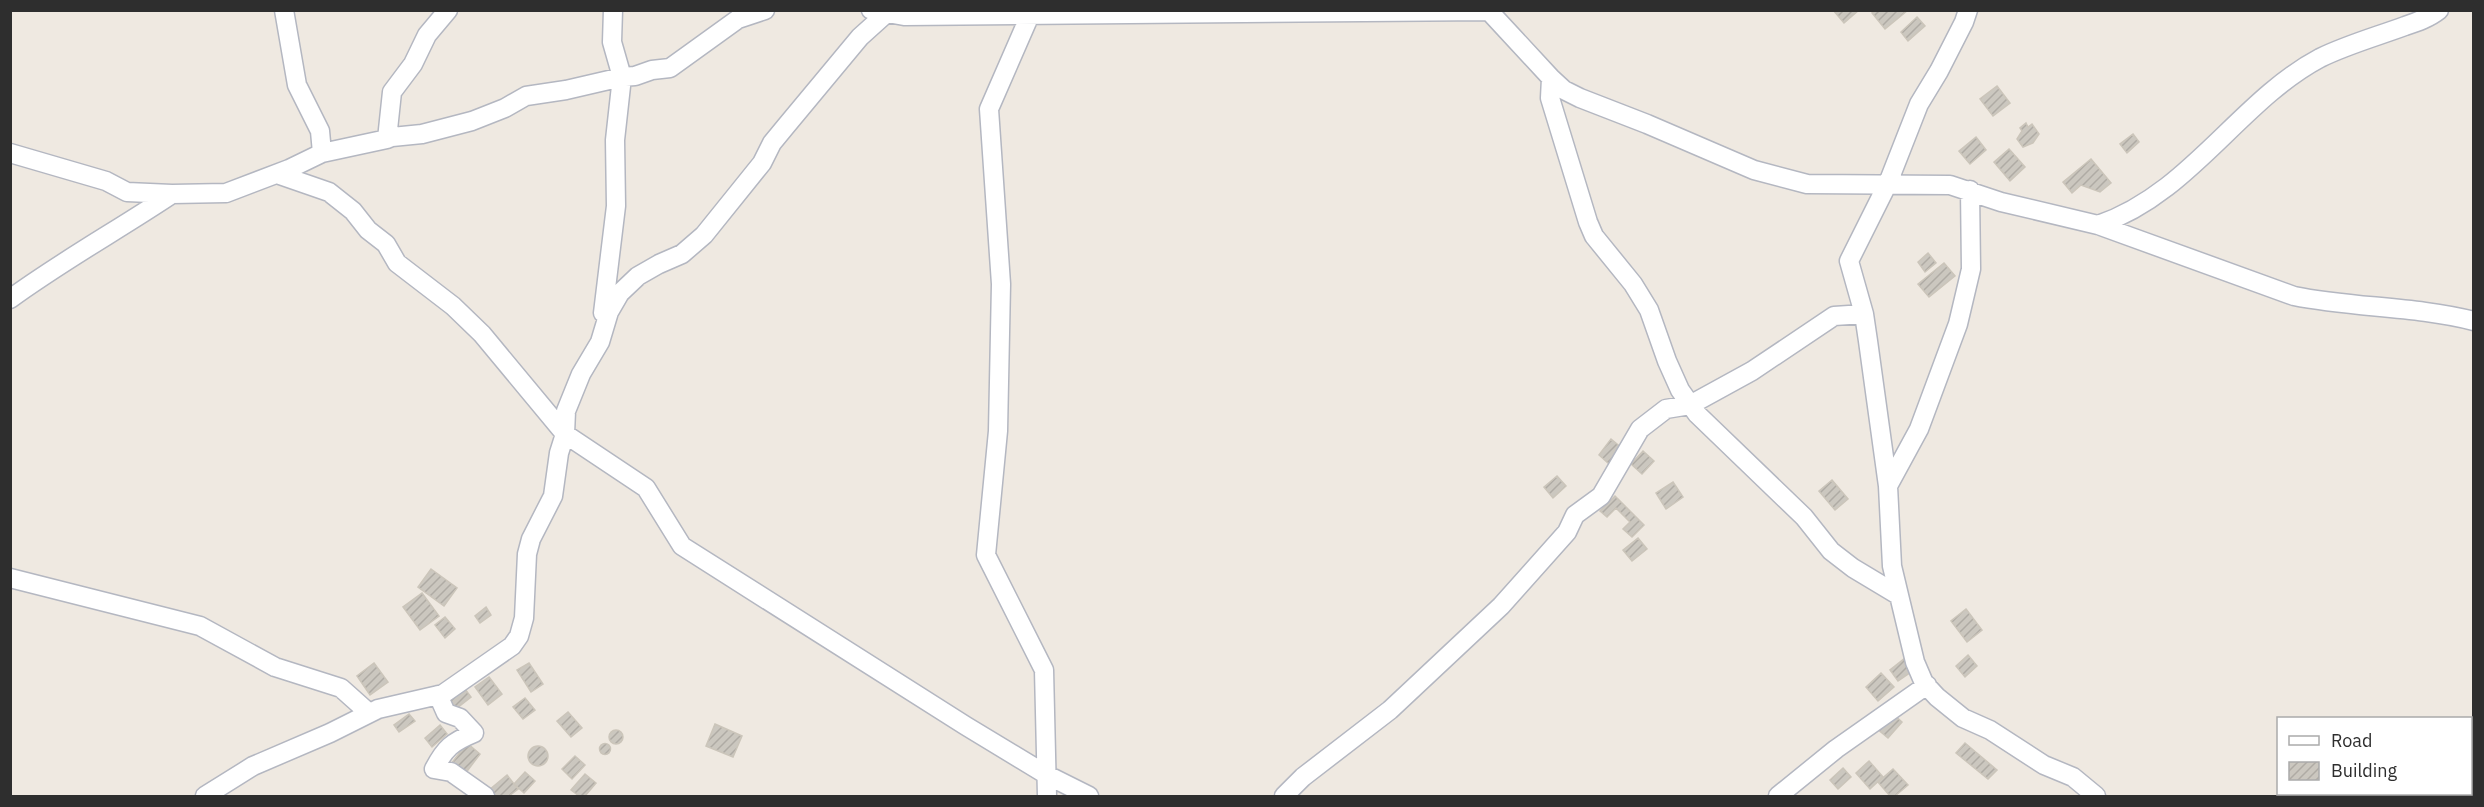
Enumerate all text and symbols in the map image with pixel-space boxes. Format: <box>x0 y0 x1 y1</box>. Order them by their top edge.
legend <box>2277 717 2472 795</box>
text: Road <box>2331 729 2372 752</box>
text: Building <box>2331 759 2398 782</box>

